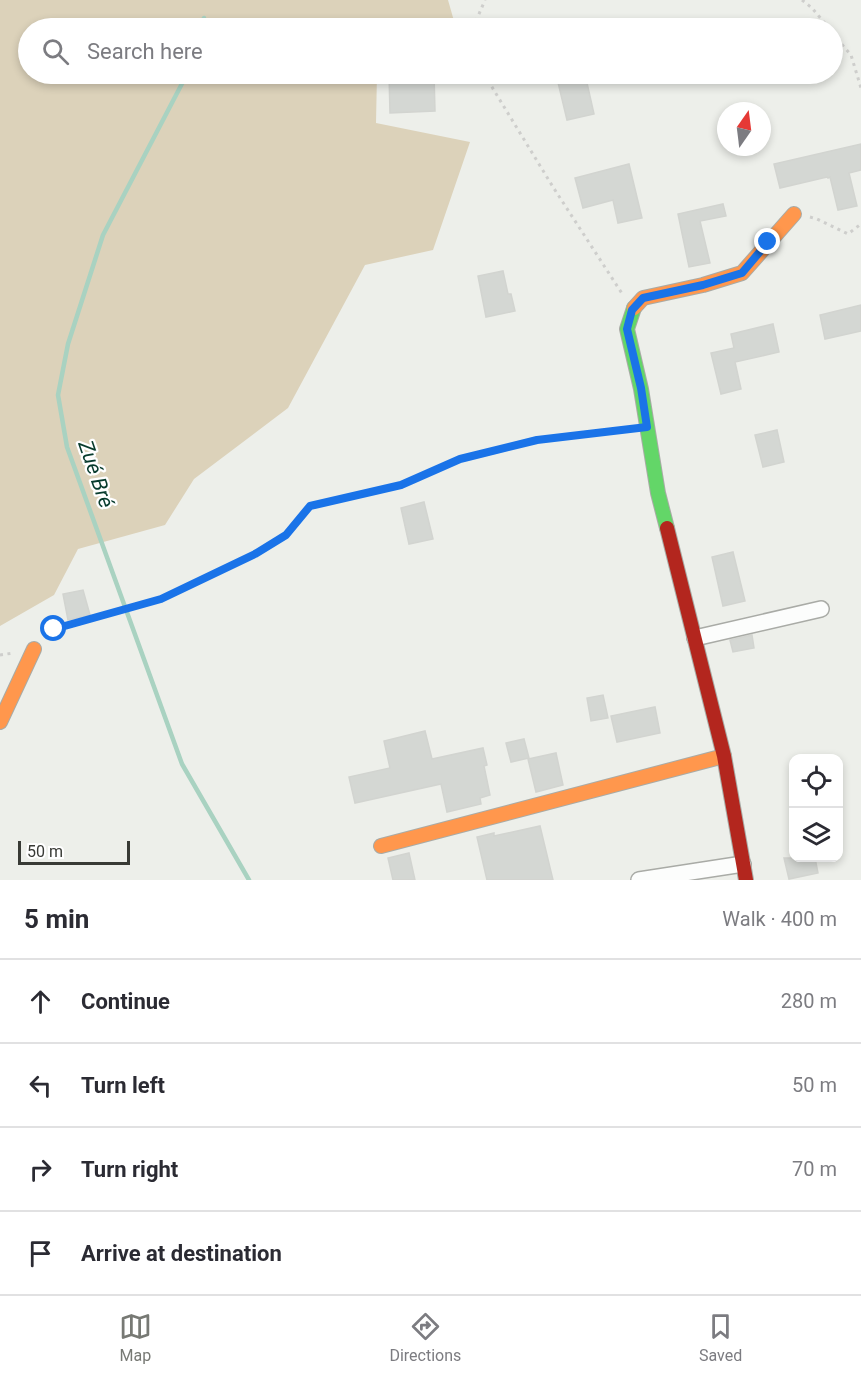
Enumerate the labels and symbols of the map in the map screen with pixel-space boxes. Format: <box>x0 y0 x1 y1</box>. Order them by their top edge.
north arrow <box>717 102 771 156</box>
route end <box>754 228 780 254</box>
water label: Zué Bré <box>73 436 119 511</box>
route start <box>40 615 66 641</box>
scale bar <box>18 838 130 866</box>

